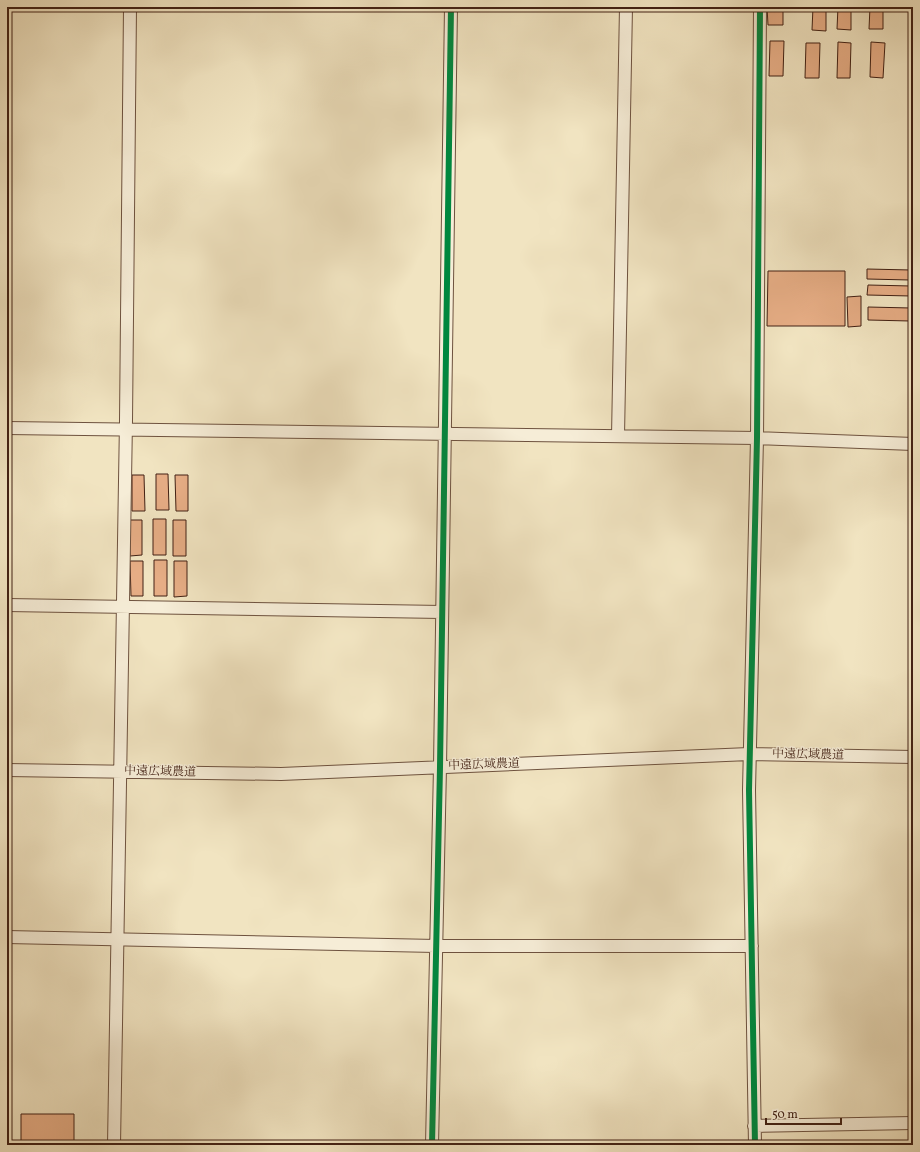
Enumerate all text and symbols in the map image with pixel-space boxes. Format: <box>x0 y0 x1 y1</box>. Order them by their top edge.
street label: 中遠広域農道 <box>772 746 844 764</box>
street label: 中遠広域農道 <box>448 756 520 774</box>
street label: 中遠広域農道 <box>124 763 196 781</box>
scale bar <box>766 1100 841 1126</box>
text: 50 m <box>772 1107 798 1123</box>

